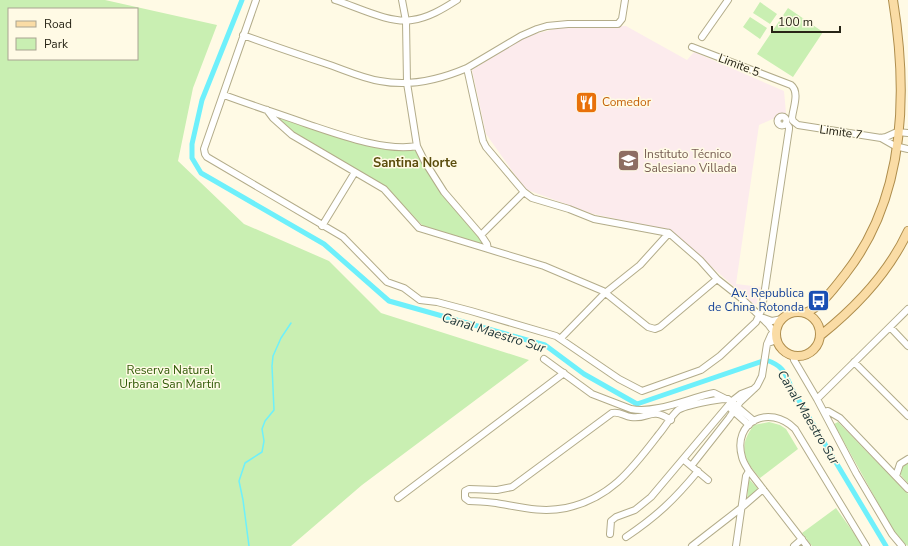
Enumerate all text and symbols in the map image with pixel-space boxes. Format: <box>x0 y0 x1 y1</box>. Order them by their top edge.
legend <box>8 8 138 60</box>
scale bar <box>772 8 840 34</box>
text: 100 m <box>778 14 813 30</box>
text: Road <box>44 16 72 32</box>
text: Park <box>44 36 69 52</box>
street label: Limite 5 <box>716 50 762 80</box>
restaurant icon: Comedor <box>574 89 600 115</box>
place label: Comedor <box>602 94 652 110</box>
street label: Limite 7 <box>819 121 863 143</box>
place label: Instituto Técnico Salesiano Villada <box>644 146 737 176</box>
school or university icon: Instituto Técnico Salesiano Villada <box>616 148 642 174</box>
district label: Santina Norte <box>373 154 457 172</box>
place label: Av. Republica de China Rotonda <box>708 285 804 315</box>
bus stop icon: Av. Republica de China Rotonda <box>806 287 832 313</box>
water label: Canal Maestro Sur <box>440 309 548 357</box>
park label: Reserva Natural Urbana San Martín <box>119 362 221 392</box>
water label: Canal Maestro Sur <box>773 367 844 469</box>

